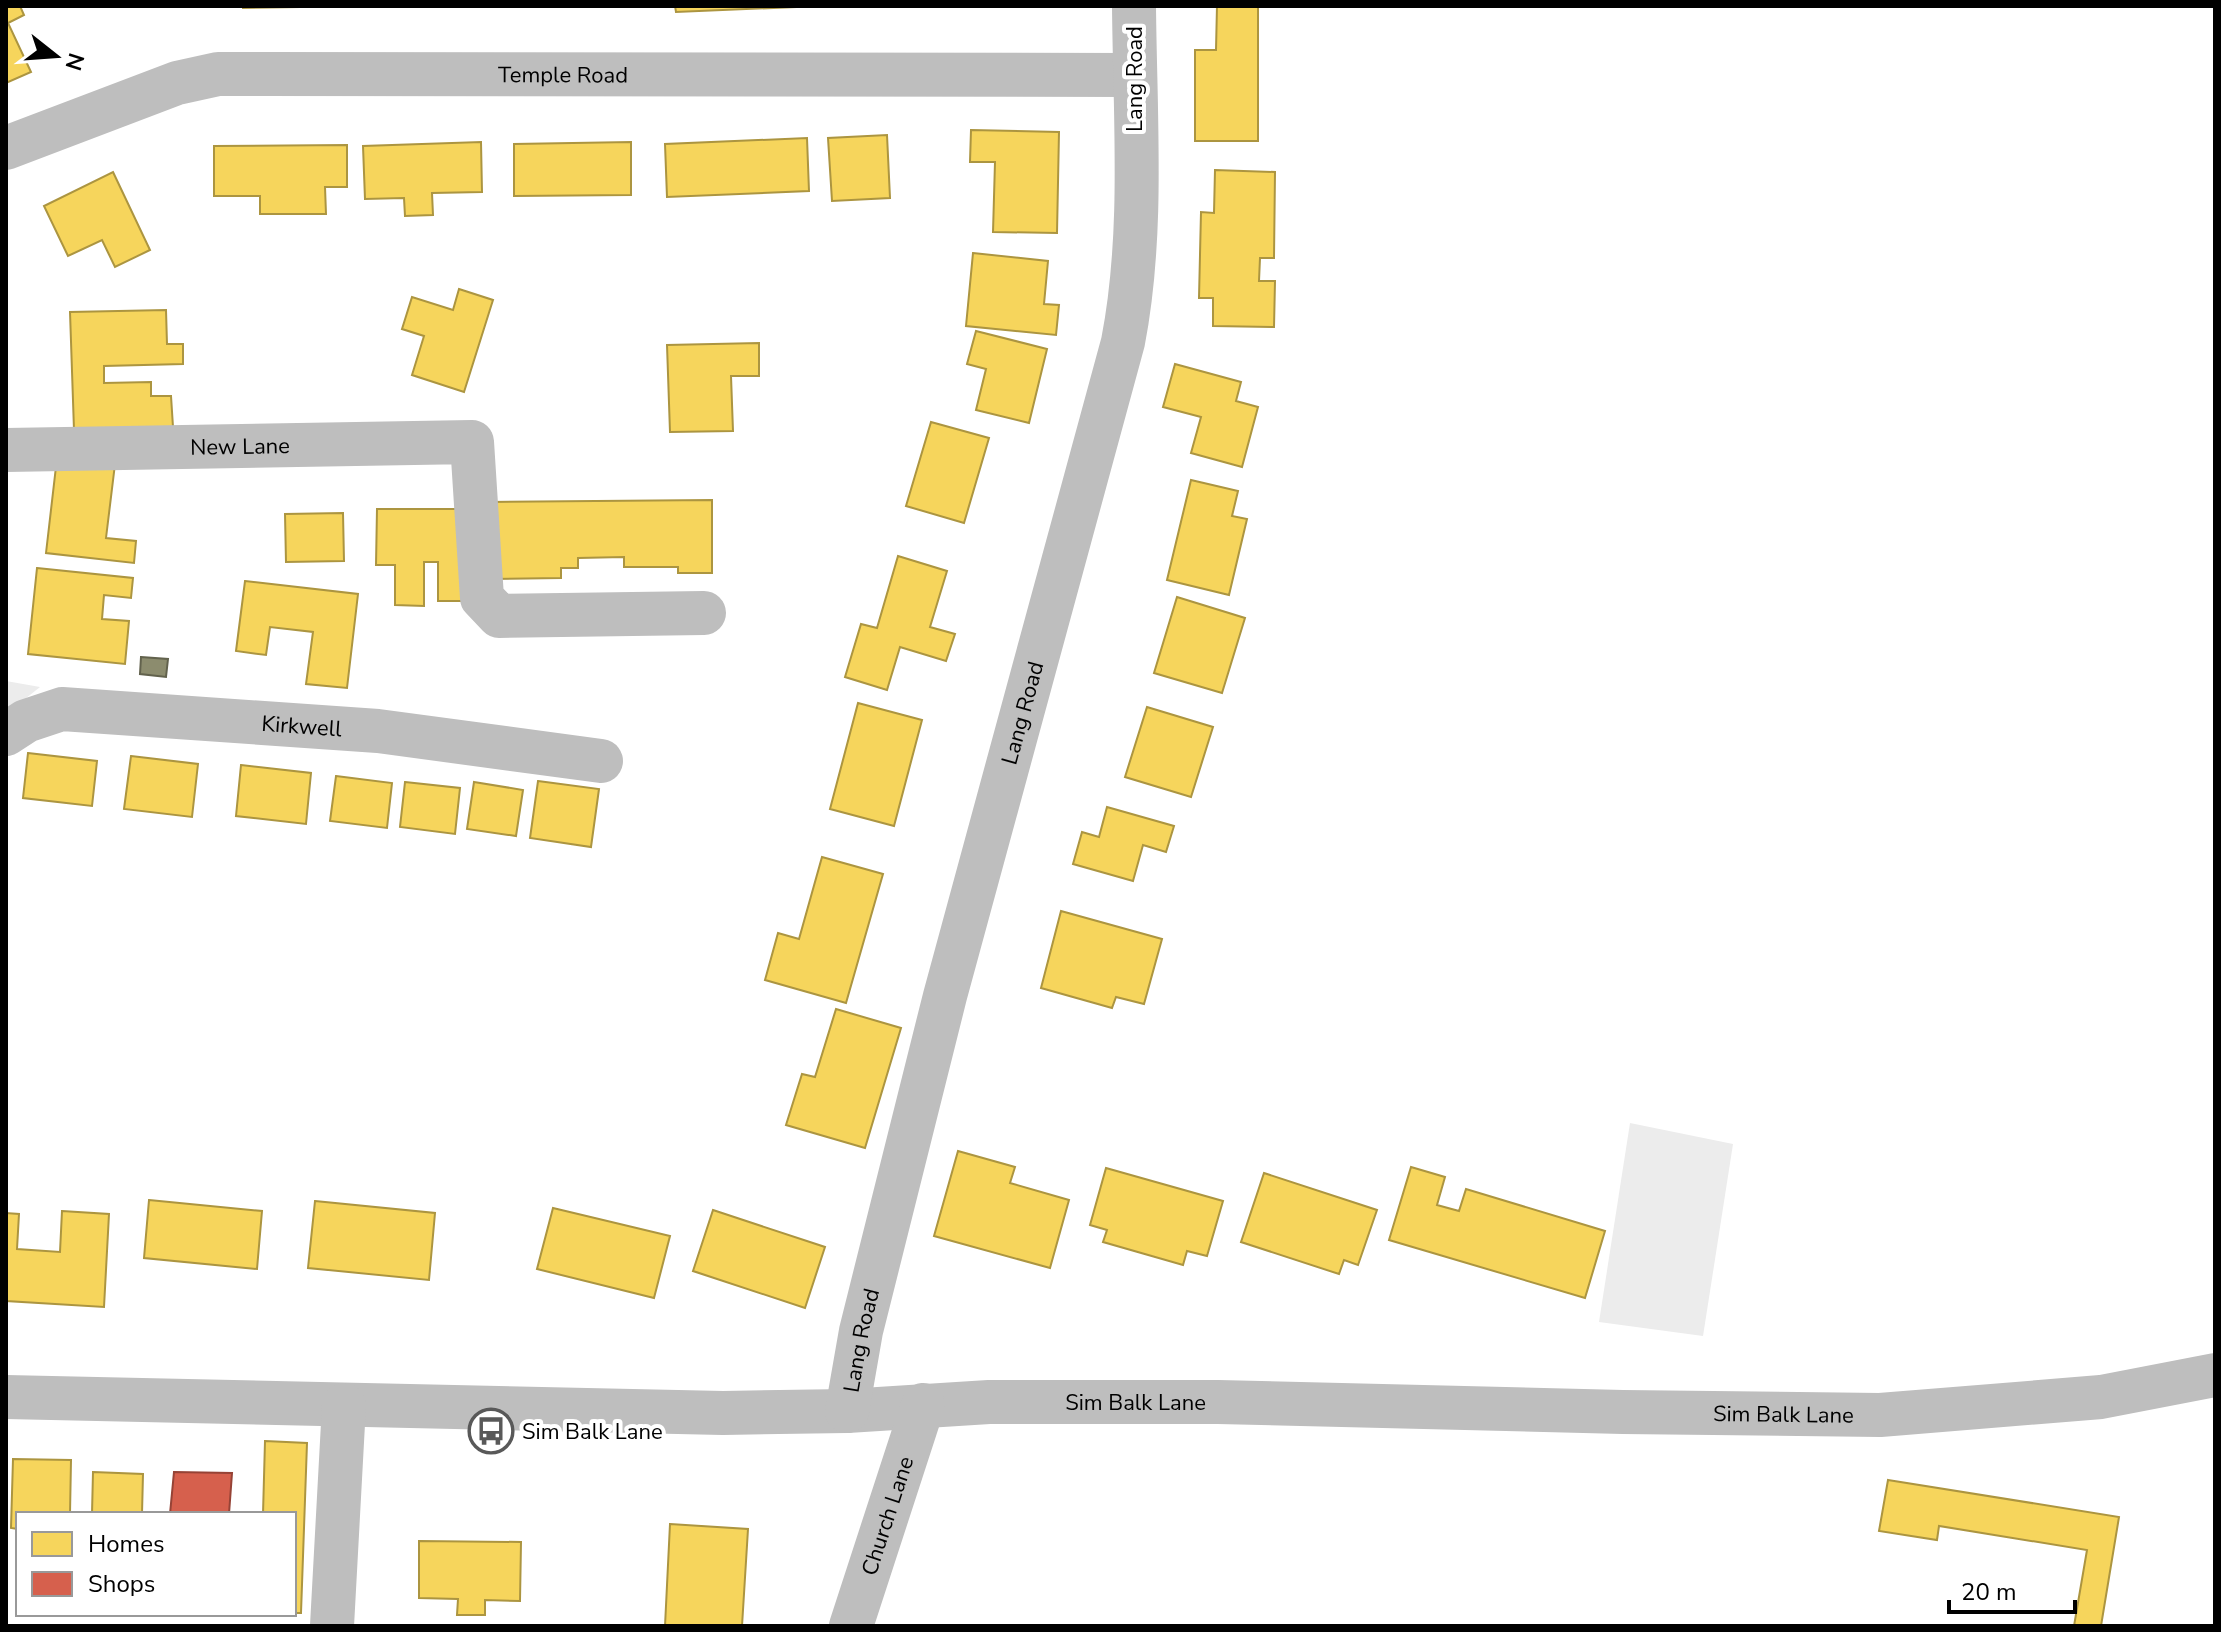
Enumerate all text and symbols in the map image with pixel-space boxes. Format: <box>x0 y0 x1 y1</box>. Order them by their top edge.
north arrow <box>16 16 96 96</box>
street label: Lang Road <box>1120 26 1150 132</box>
text: N <box>57 49 91 74</box>
street label: Temple Road <box>498 60 628 90</box>
street label: New Lane <box>190 431 290 463</box>
street label: Lang Road <box>995 658 1051 768</box>
street label: Kirkwell <box>260 709 343 744</box>
street label: Lang Road <box>836 1285 887 1395</box>
street label: Sim Balk Lane <box>1065 1388 1206 1418</box>
street label: Sim Balk Lane <box>1713 1399 1854 1431</box>
bus stop icon: Sim Balk Lane <box>467 1407 515 1455</box>
place label: Sim Balk Lane <box>522 1417 663 1447</box>
street label: Church Lane <box>854 1453 921 1579</box>
legend <box>16 1512 296 1616</box>
text: Homes <box>88 1528 164 1560</box>
scale bar <box>1949 1564 2075 1614</box>
text: Shops <box>88 1568 155 1600</box>
text: 20 m <box>1961 1576 2017 1608</box>

